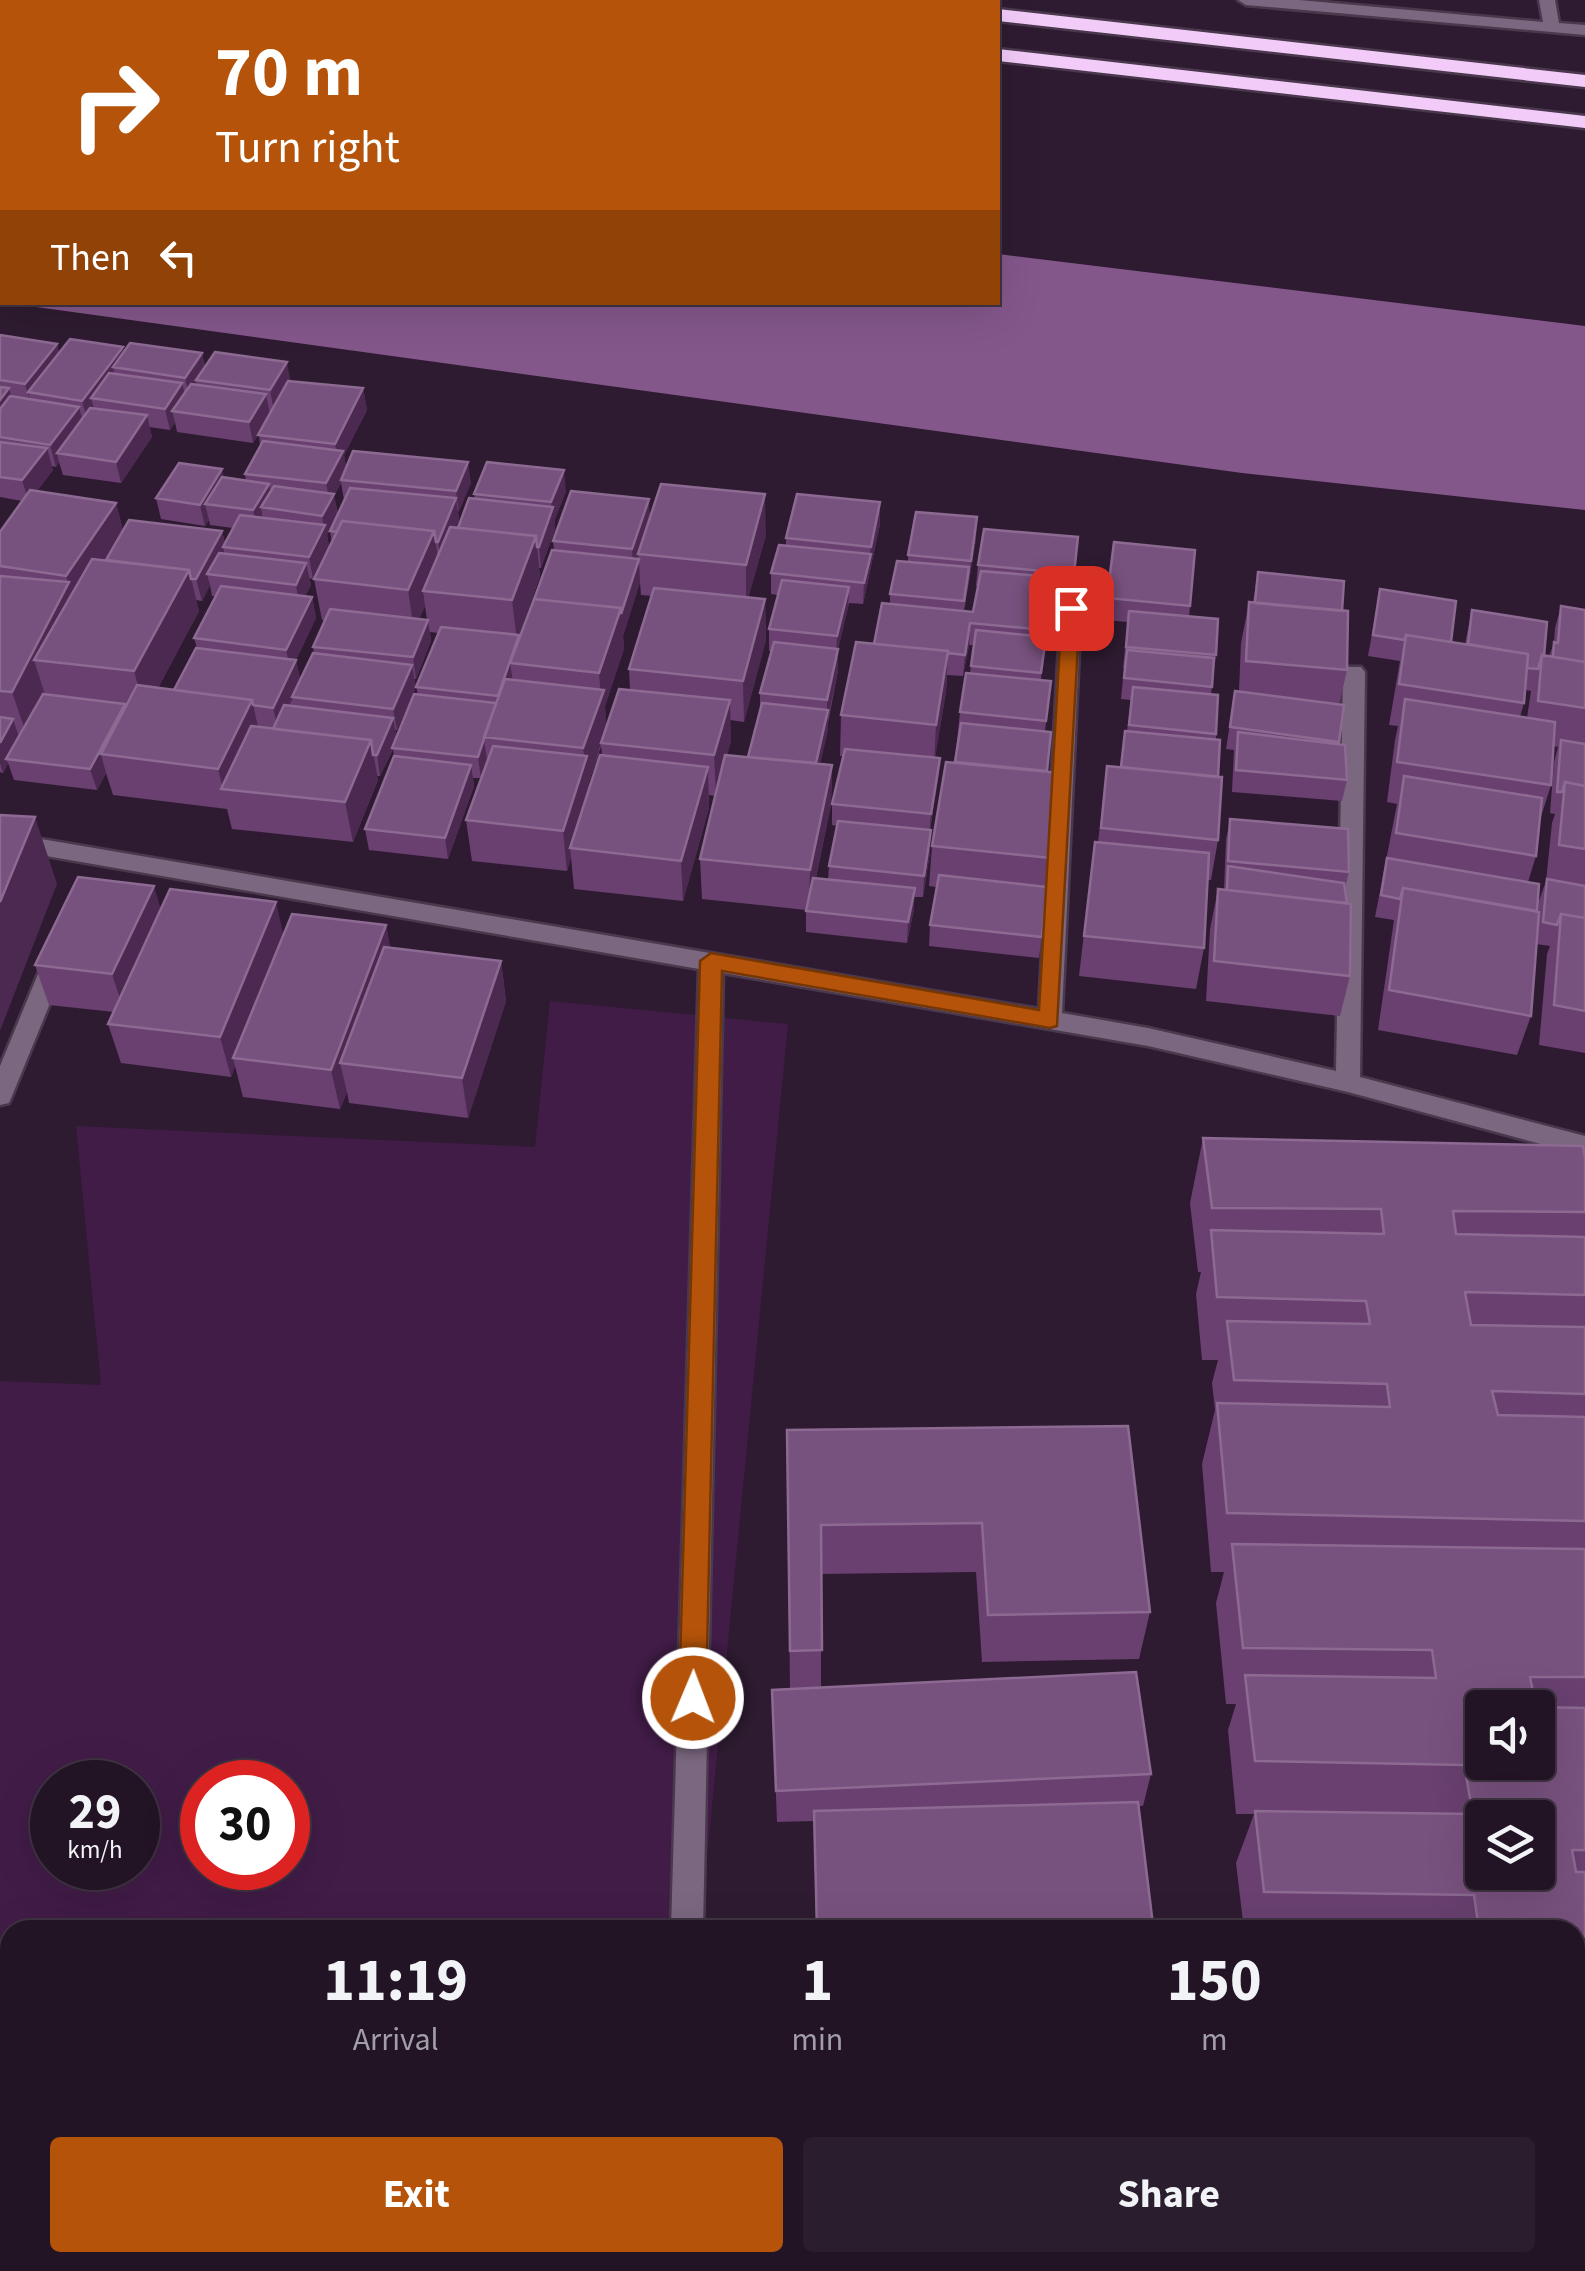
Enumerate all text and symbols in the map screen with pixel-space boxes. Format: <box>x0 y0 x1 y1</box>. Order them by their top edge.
text: 70 m <box>215 23 363 123</box>
icon: right <box>50 40 180 170</box>
text: Turn right <box>215 116 400 180</box>
icon: left <box>151 230 206 285</box>
text: Then <box>50 231 131 285</box>
pin <box>1029 566 1114 651</box>
icon: arrive <box>1044 581 1099 636</box>
position arrow <box>641 1646 745 1750</box>
map controls <box>1465 1690 1555 1890</box>
button: sound <box>1465 1690 1555 1780</box>
speed limit sign: 30 <box>180 1760 310 1890</box>
text: 29 <box>69 1777 121 1848</box>
button: layers <box>1465 1800 1555 1890</box>
text: km/h <box>67 1832 123 1868</box>
text: 11:19 <box>323 1939 468 2024</box>
text: 1 <box>802 1939 833 2024</box>
text: 150 <box>1167 1939 1262 2024</box>
text: Arrival <box>353 2017 439 2063</box>
text: min <box>791 2017 843 2063</box>
text: m <box>1201 2017 1227 2063</box>
button: Exit <box>50 2137 783 2252</box>
button: Share <box>803 2137 1535 2252</box>

